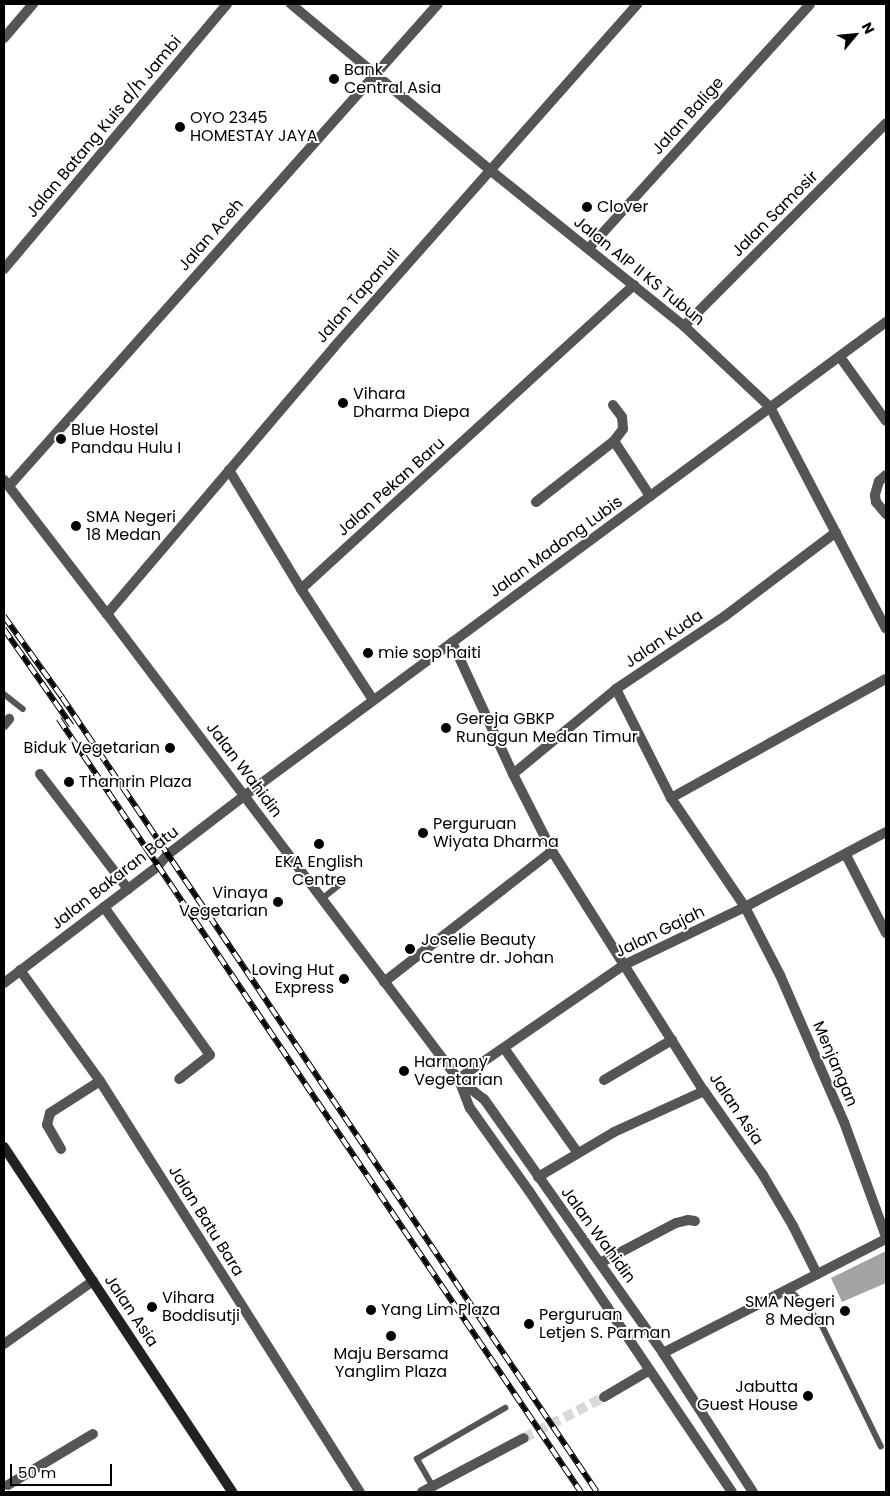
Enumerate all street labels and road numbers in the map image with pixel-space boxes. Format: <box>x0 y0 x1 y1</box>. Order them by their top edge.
street label: Jalan Batang Kuis d/h Jambi <box>22 32 186 222</box>
street label: Jalan Balige <box>648 73 728 159</box>
street label: Jalan Samosir <box>728 167 822 261</box>
street label: Jalan Aceh <box>174 195 248 275</box>
street label: Jalan AIP II KS Tubun <box>570 212 708 330</box>
street label: Jalan Tapanuli <box>312 245 404 347</box>
street label: Jalan Pekan Baru <box>333 434 449 540</box>
street label: Jalan Madong Lubis <box>486 492 626 602</box>
street label: Jalan Kuda <box>621 606 707 672</box>
street label: Jalan Wahidin <box>202 719 286 821</box>
street label: Jalan Bakaran Batu <box>48 822 182 934</box>
street label: Jalan Gajah <box>612 902 708 962</box>
street label: Menjangan <box>808 1018 862 1110</box>
street label: Jalan Asia <box>705 1069 767 1149</box>
street label: Jalan Batu Bara <box>164 1162 248 1280</box>
street label: Jalan Wahidin <box>557 1183 639 1287</box>
street label: Jalan Asia <box>100 1271 162 1351</box>

